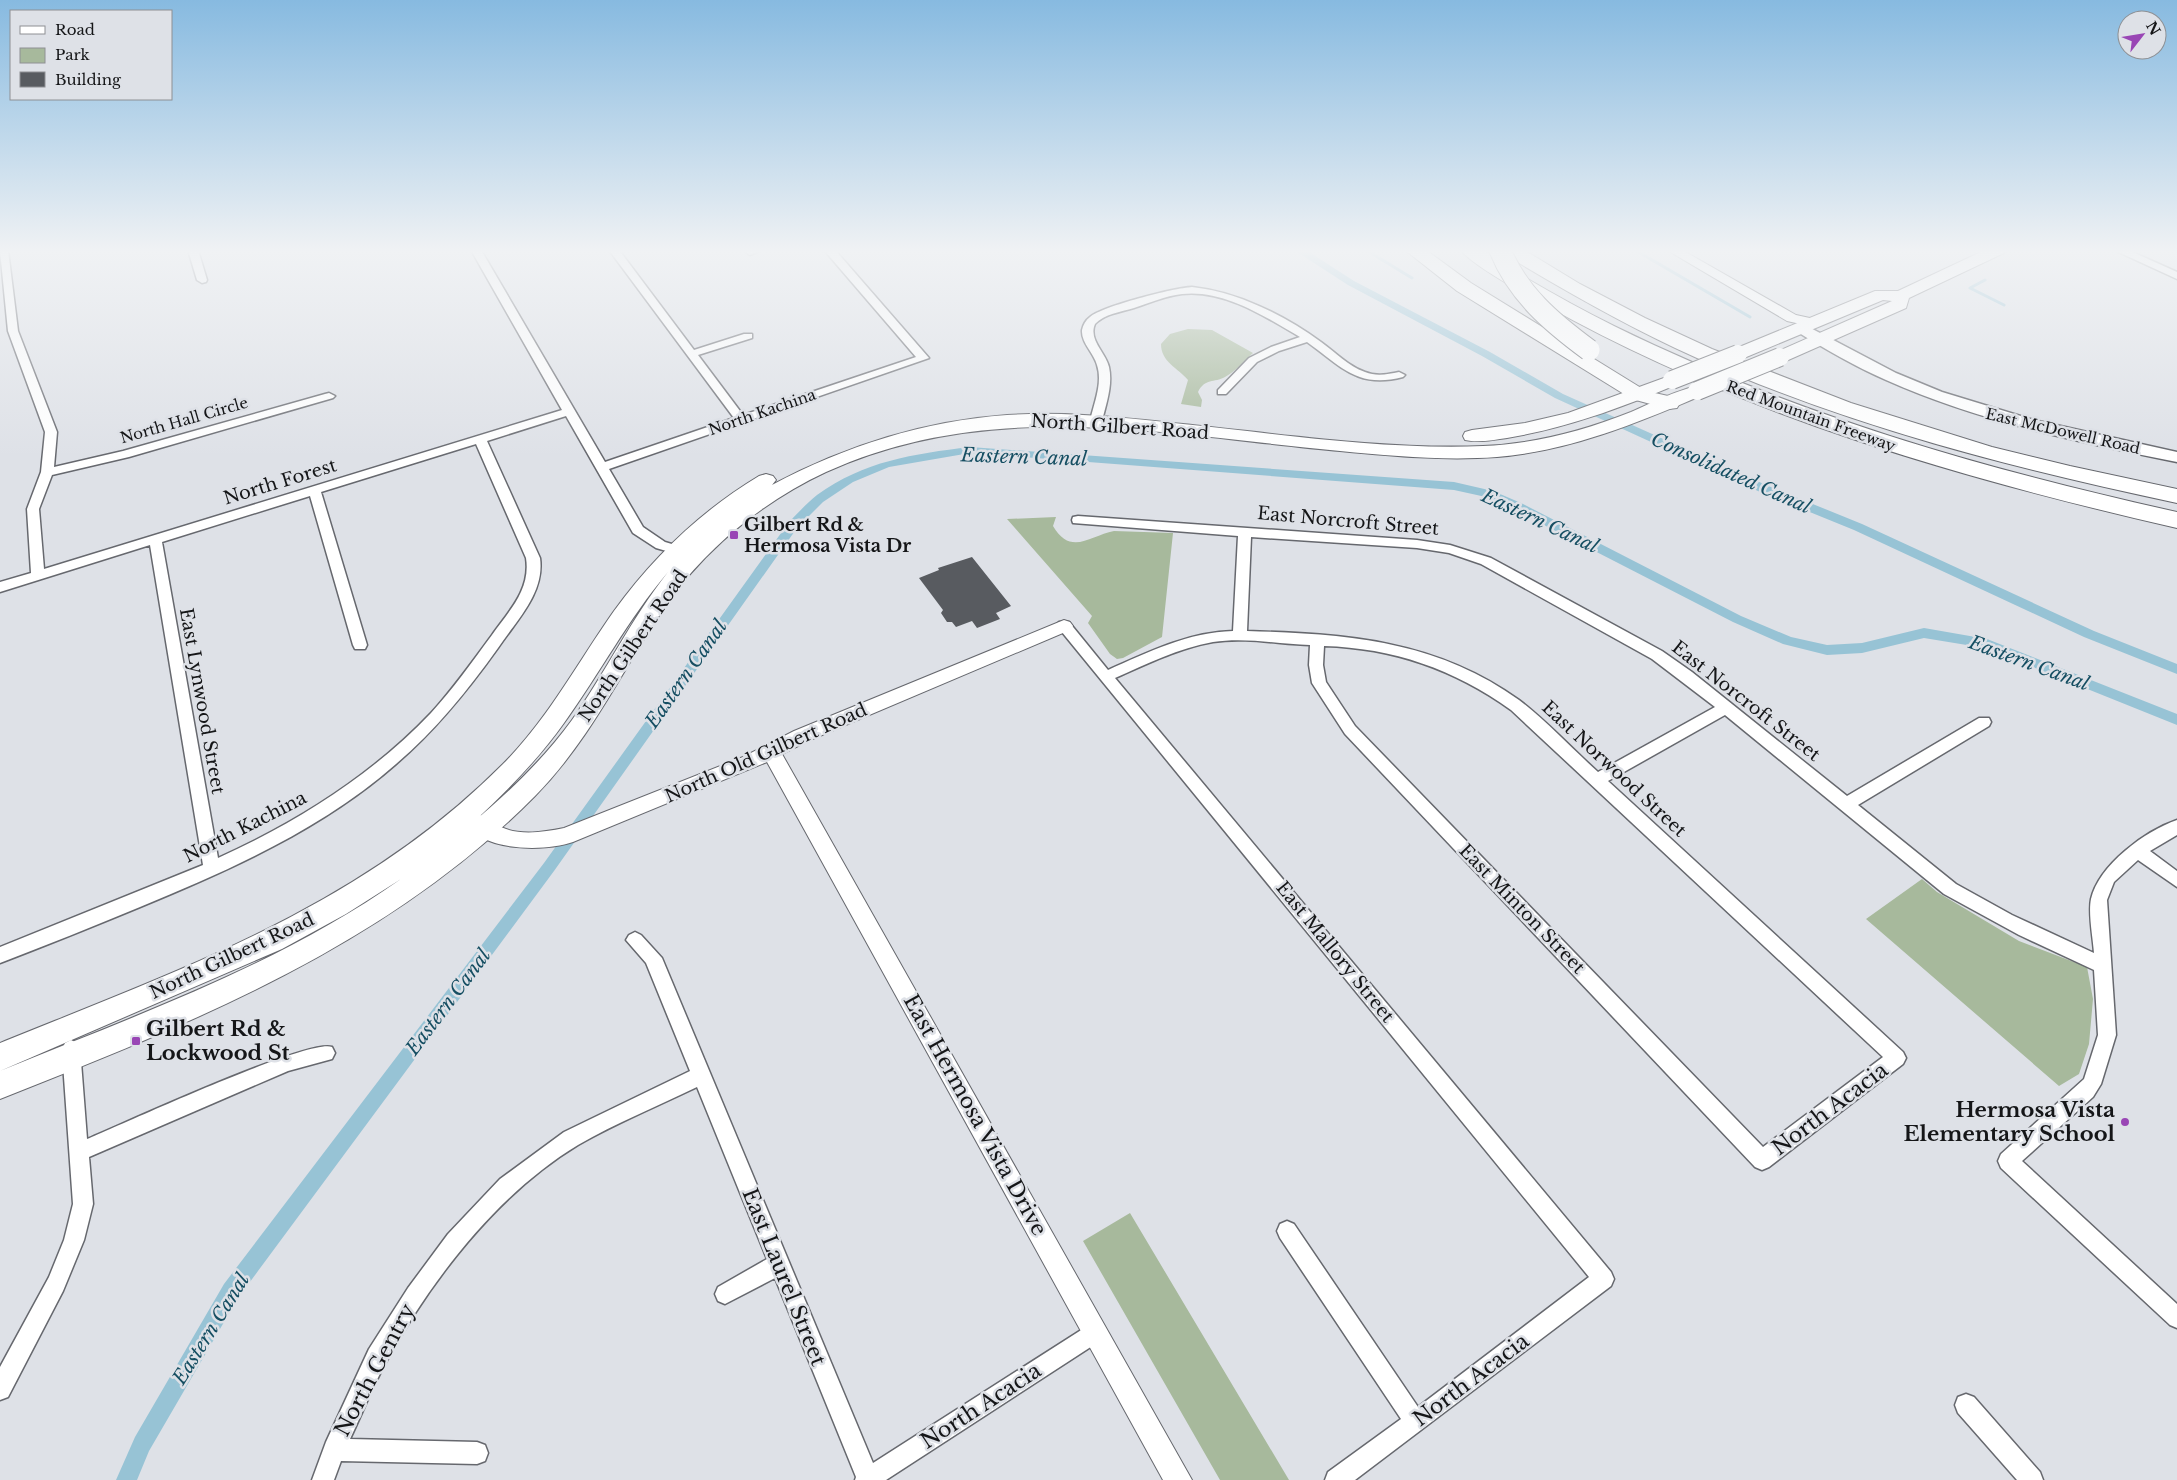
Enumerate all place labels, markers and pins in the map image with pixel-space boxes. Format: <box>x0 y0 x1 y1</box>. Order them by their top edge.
place label: Gilbert Rd & Hermosa Vista Dr <box>744 514 911 557</box>
marker: Gilbert Rd & Hermosa Vista Dr <box>728 529 740 541</box>
place label: Gilbert Rd & Lockwood St <box>146 1016 290 1066</box>
marker: Gilbert Rd & Lockwood St <box>130 1035 142 1047</box>
place label: Hermosa Vista Elementary School <box>1903 1097 2116 1147</box>
marker: Hermosa Vista Elementary School <box>2119 1116 2131 1128</box>

